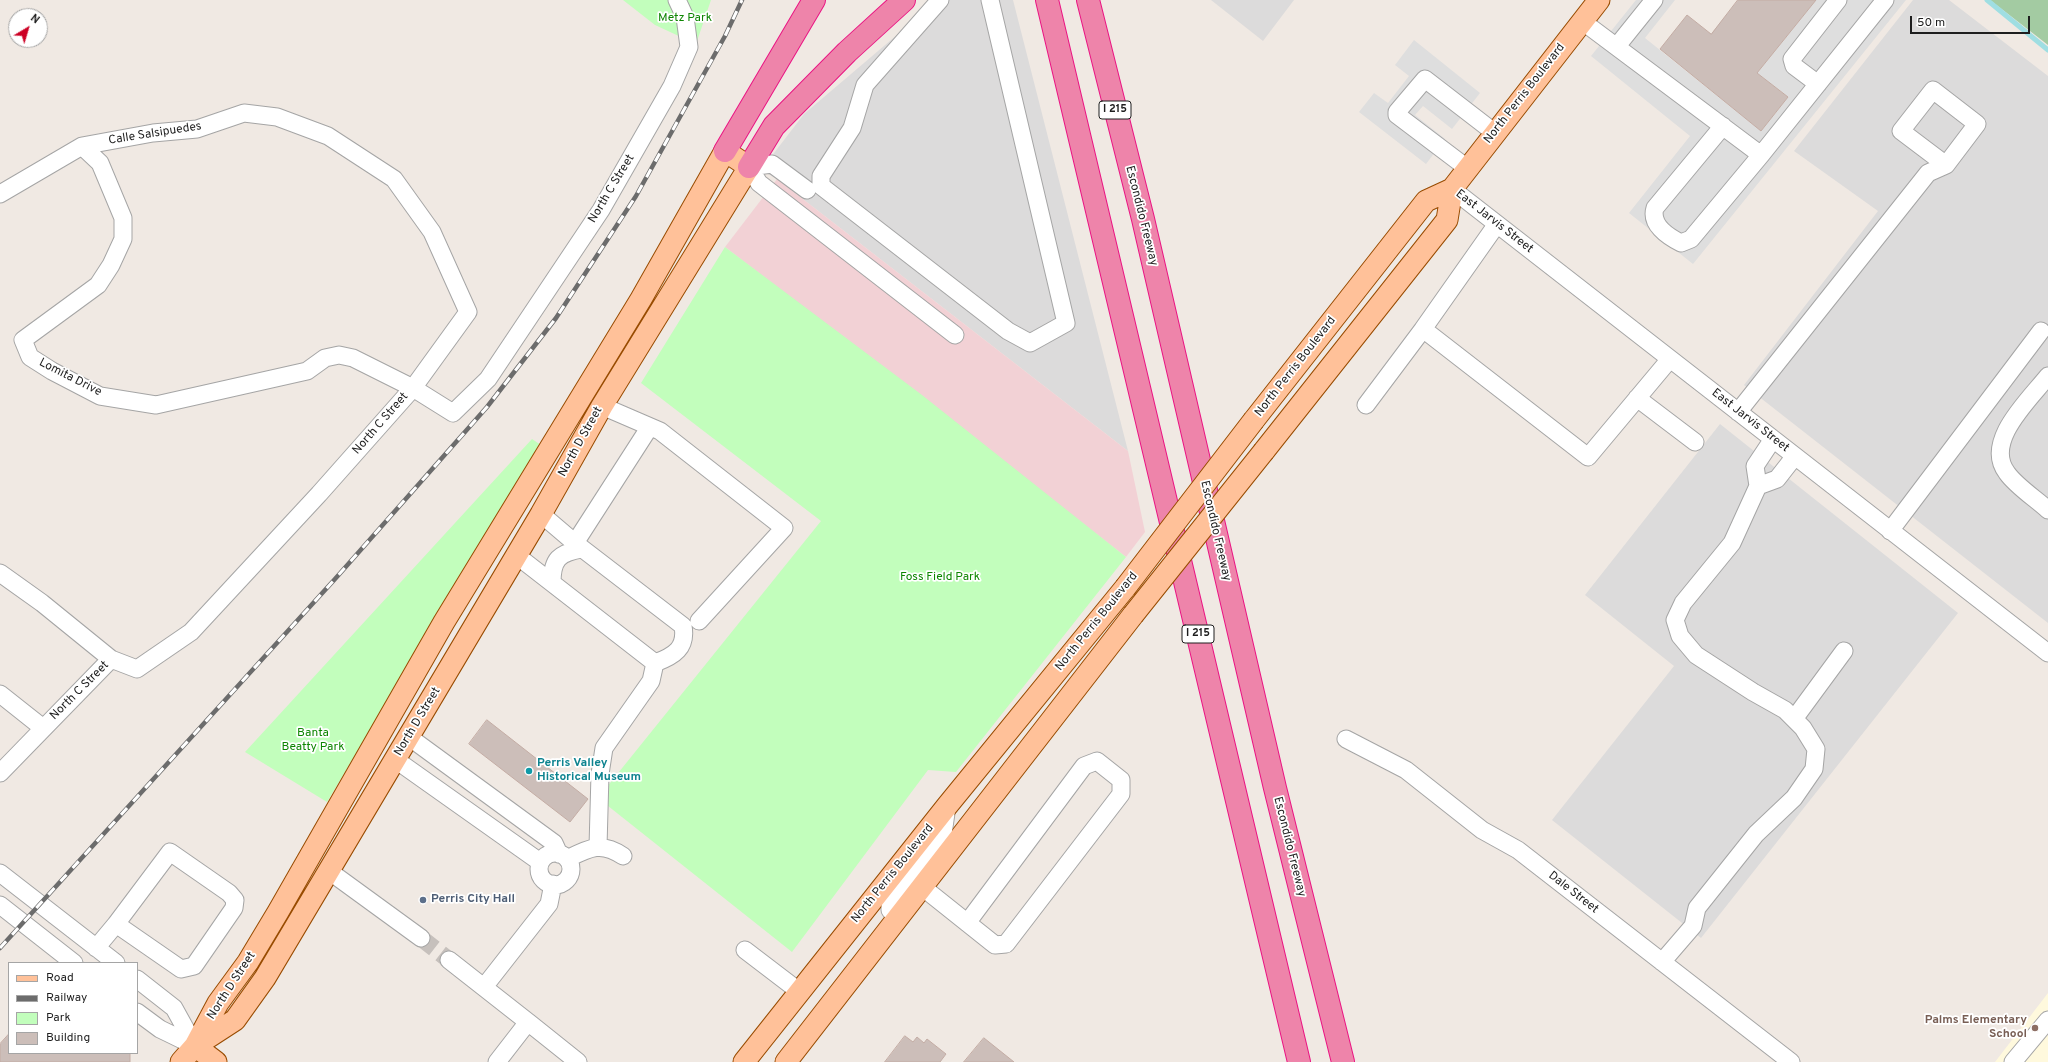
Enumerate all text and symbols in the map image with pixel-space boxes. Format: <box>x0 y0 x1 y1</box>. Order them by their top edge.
north arrow <box>8 8 48 48</box>
scale bar <box>1912 8 2032 34</box>
text: N <box>27 11 42 27</box>
park label: Metz Park <box>658 12 712 26</box>
text: 50 m <box>1917 15 1945 31</box>
street label: North Perris Boulevard <box>1481 41 1569 147</box>
road number: I 215 <box>1099 101 1131 119</box>
street label: Calle Salsipuedes <box>108 120 202 148</box>
street label: North C Street <box>586 152 638 226</box>
street label: Escondido Freeway <box>1122 165 1160 267</box>
street label: East Jarvis Street <box>1452 187 1536 257</box>
street label: North Perris Boulevard <box>1252 314 1340 420</box>
street label: Lomita Drive <box>36 356 104 400</box>
street label: East Jarvis Street <box>1708 386 1792 456</box>
street label: North C Street <box>350 390 412 458</box>
street label: North D Street <box>556 404 606 480</box>
street label: Escondido Freeway <box>1196 479 1234 583</box>
street label: North Perris Boulevard <box>1053 570 1141 674</box>
park label: Foss Field Park <box>900 571 980 585</box>
road number: I 215 <box>1182 625 1214 643</box>
street label: North C Street <box>48 659 112 723</box>
street label: North D Street <box>392 685 444 759</box>
park label: Banta Beatty Park <box>281 727 345 755</box>
place label: Perris Valley Historical Museum <box>537 757 641 785</box>
marker: Perris Valley Historical Museum <box>524 766 534 776</box>
street label: Escondido Freeway <box>1270 796 1308 898</box>
street label: North Perris Boulevard <box>849 822 937 926</box>
street label: Dale Street <box>1545 869 1601 917</box>
place label: Perris City Hall <box>431 893 515 907</box>
marker: Perris City Hall <box>418 895 428 905</box>
street label: North D Street <box>205 949 259 1023</box>
legend <box>8 962 138 1054</box>
text: Road <box>46 970 74 986</box>
text: Railway <box>46 990 87 1006</box>
text: Park <box>46 1010 71 1026</box>
place label: Palms Elementary School <box>1925 1014 2027 1042</box>
marker: Palms Elementary School <box>2030 1023 2040 1033</box>
text: Building <box>46 1030 90 1046</box>

